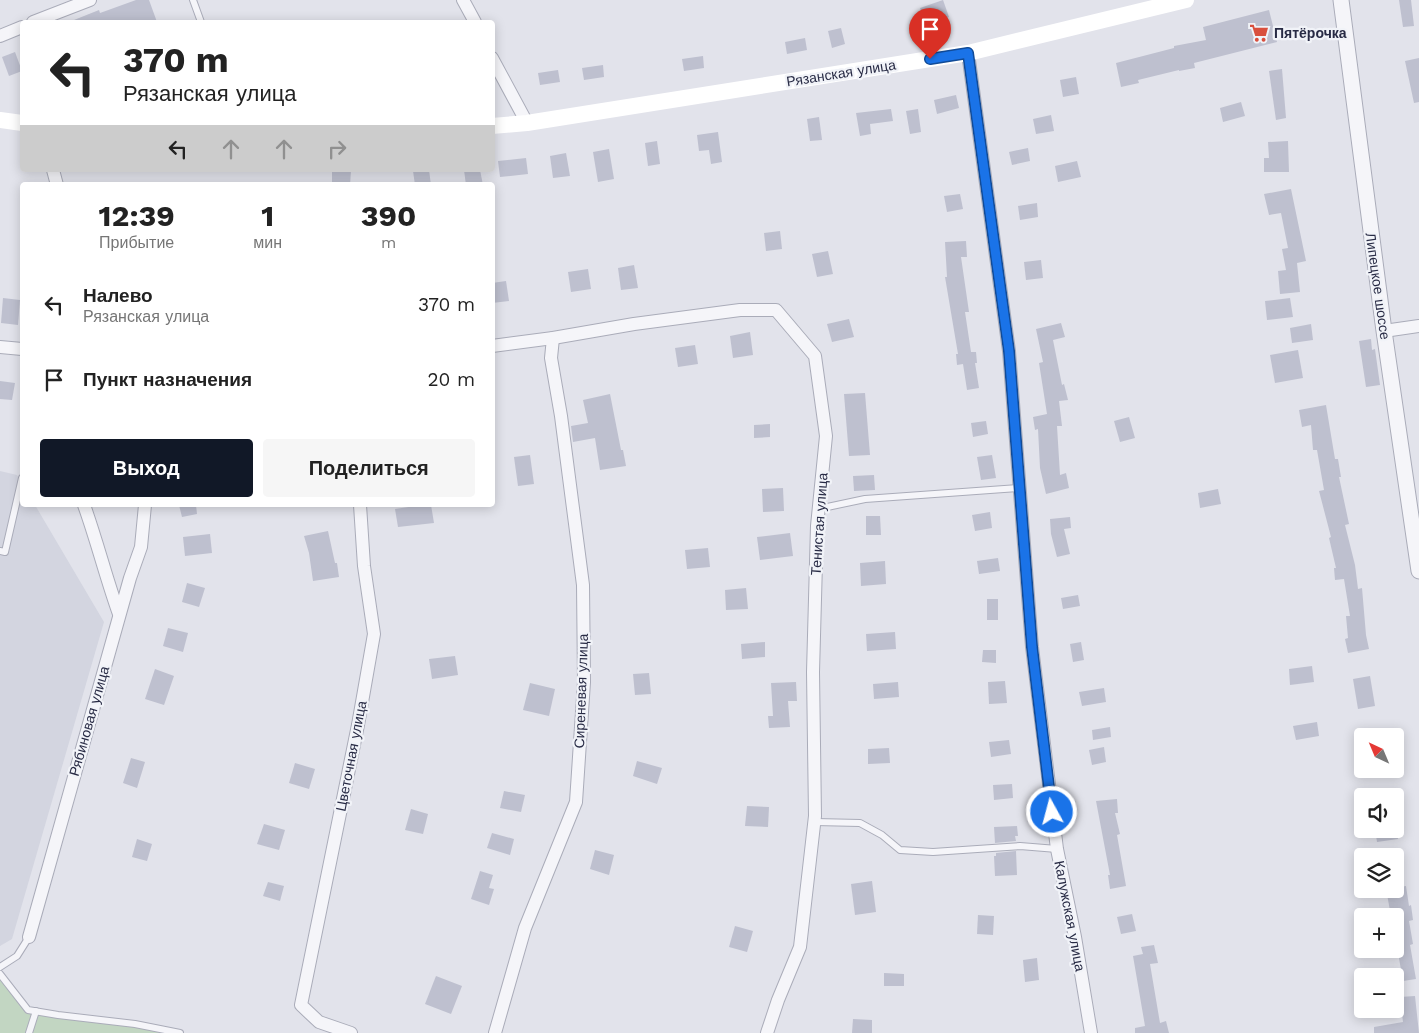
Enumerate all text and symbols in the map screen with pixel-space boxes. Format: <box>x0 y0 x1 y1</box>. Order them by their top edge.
pin <box>909 8 951 59</box>
icon: arrive <box>916 15 944 43</box>
supermarket icon: Пятёрочка <box>1248 22 1270 44</box>
place label: Пятёрочка <box>1274 25 1347 41</box>
text: 370 m <box>123 39 229 81</box>
icon: left <box>40 40 105 105</box>
street label: Рязанская улица <box>785 56 897 90</box>
text: Рязанская улица <box>123 81 297 106</box>
icon: left <box>164 135 192 163</box>
icon: ahead <box>217 135 245 163</box>
icon: ahead <box>270 135 298 163</box>
icon: right <box>323 135 351 163</box>
text: 12:39 <box>99 198 175 233</box>
text: 1 <box>261 198 274 233</box>
text: 390 <box>361 198 416 233</box>
street label: Липецкое шоссе <box>1363 231 1393 341</box>
text: Прибытие <box>99 233 174 252</box>
text: мин <box>253 233 282 252</box>
text: m <box>381 233 396 252</box>
text: Налево <box>83 284 153 307</box>
icon: left <box>40 291 68 319</box>
text: 370 m <box>418 293 475 316</box>
text: Рязанская улица <box>83 307 209 326</box>
icon: arrive <box>40 366 68 394</box>
text: Пункт назначения <box>83 368 252 391</box>
text: 20 m <box>428 368 475 391</box>
button: Выход <box>40 439 253 497</box>
button: Поделиться <box>263 439 475 497</box>
street label: Тенистая улица <box>807 472 831 576</box>
street label: Сиреневая улица <box>571 633 591 749</box>
street label: Рябиновая улица <box>66 664 112 778</box>
street label: Цветочная улица <box>332 699 370 813</box>
north arrow <box>1354 728 1404 778</box>
map controls <box>1354 728 1404 1018</box>
position arrow <box>1025 785 1077 837</box>
button: sound <box>1354 788 1404 838</box>
button: layers <box>1354 848 1404 898</box>
street label: Калужская улица <box>1051 859 1089 973</box>
button: + <box>1354 908 1404 958</box>
button: − <box>1354 968 1404 1018</box>

